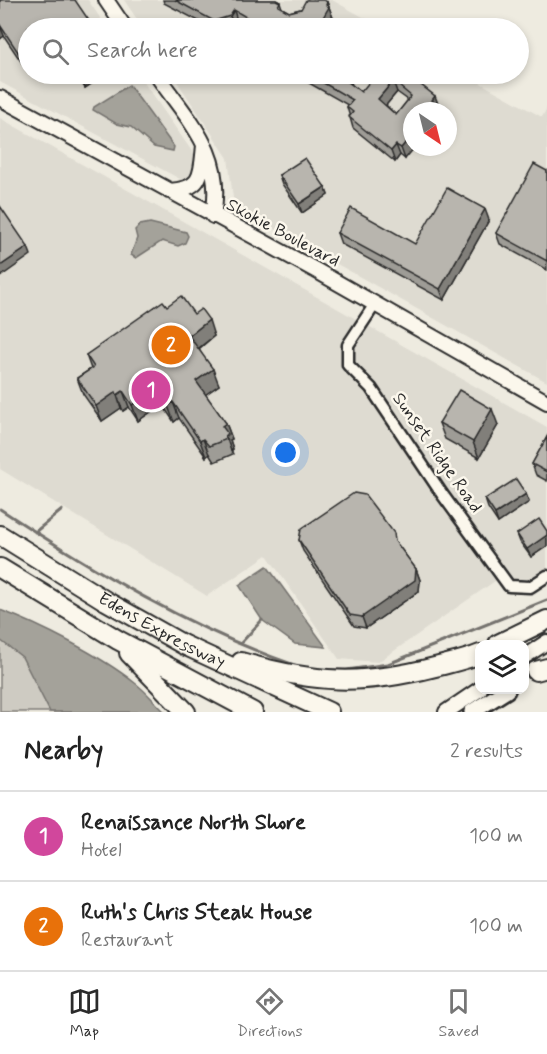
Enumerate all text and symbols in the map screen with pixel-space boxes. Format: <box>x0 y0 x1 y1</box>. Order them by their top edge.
search box <box>18 18 529 84</box>
icon: search <box>39 35 72 68</box>
text: Search here <box>87 37 198 65</box>
north arrow <box>403 102 457 156</box>
street label: Skokie Boulevard <box>222 193 344 273</box>
pin: 2 <box>152 322 190 368</box>
pin: 1 <box>132 368 170 412</box>
street label: Sunset Ridge Road <box>386 388 488 518</box>
your location <box>271 438 300 467</box>
street label: Edens Expressway <box>93 587 229 674</box>
map controls <box>475 640 529 694</box>
button: layers <box>475 640 529 694</box>
text: Nearby <box>24 734 103 768</box>
text: 2 results <box>450 738 523 765</box>
text: Renaissance North Shore <box>81 809 306 837</box>
text: 1 <box>39 823 48 850</box>
text: 100 m <box>469 823 523 850</box>
text: Hotel <box>81 837 122 864</box>
text: Ruth's Chris Steak House <box>81 899 312 927</box>
text: 2 <box>39 913 48 940</box>
text: 100 m <box>469 913 523 940</box>
text: Restaurant <box>81 927 174 954</box>
tab: Map <box>68 985 101 1042</box>
tab: Directions <box>237 985 303 1042</box>
tab: Saved <box>439 985 479 1042</box>

